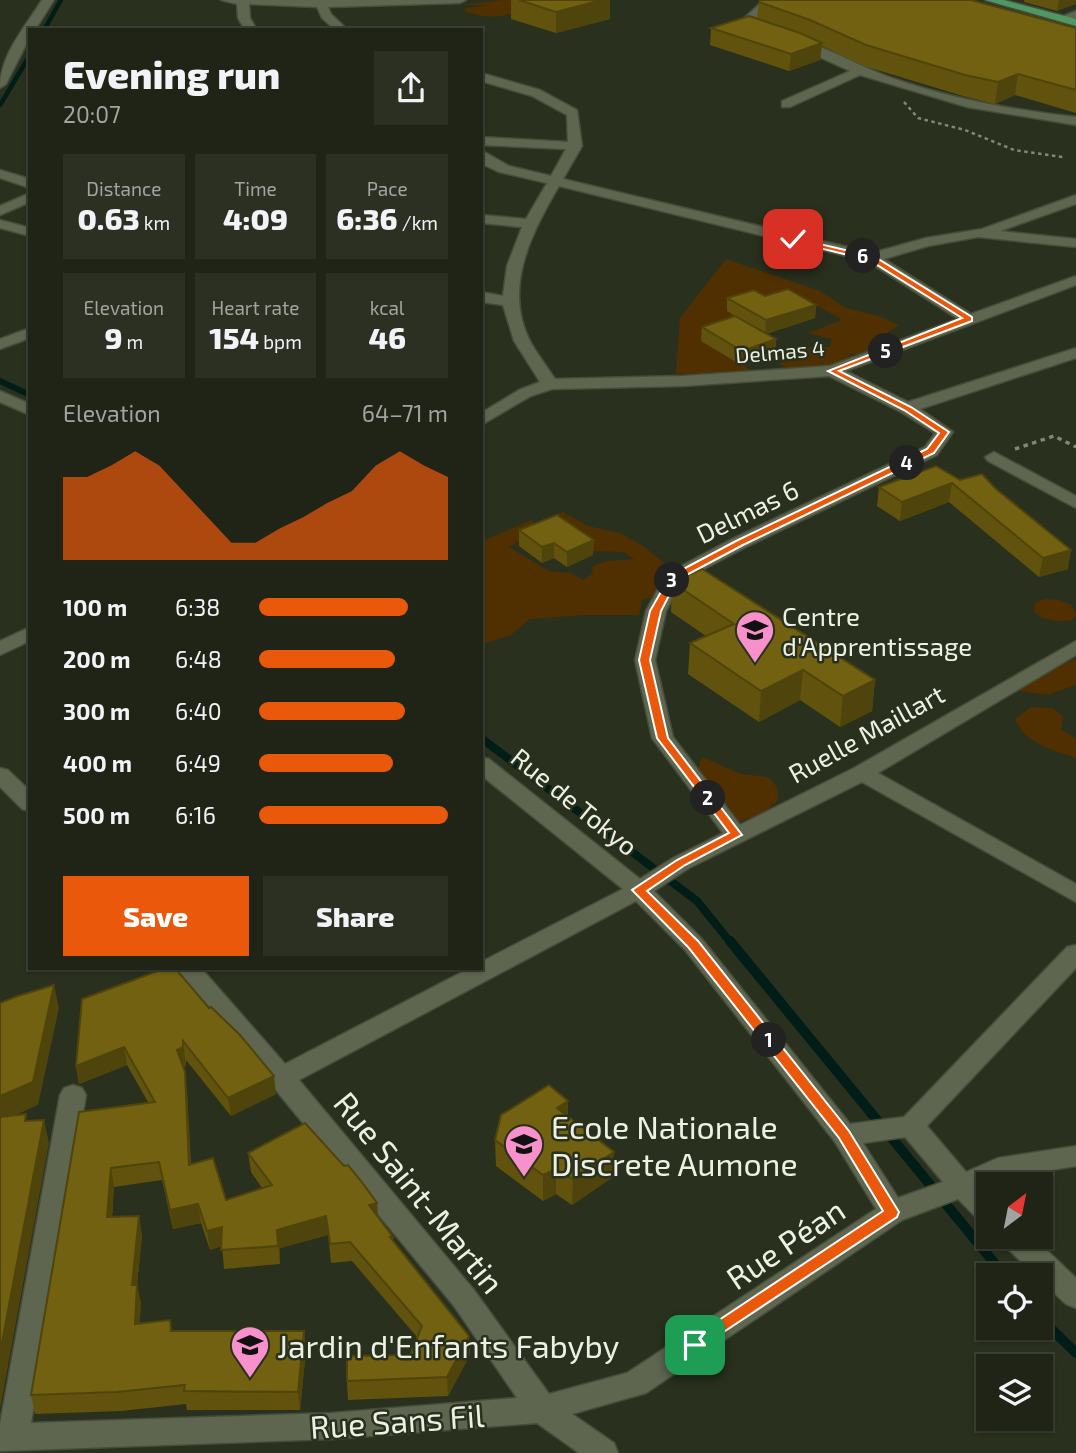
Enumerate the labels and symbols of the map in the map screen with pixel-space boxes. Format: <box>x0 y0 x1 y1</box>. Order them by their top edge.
pin <box>763 209 823 269</box>
pin: 6 <box>846 238 880 274</box>
pin: 5 <box>868 334 903 368</box>
street label: Delmas 4 <box>734 335 826 367</box>
pin: 4 <box>890 446 925 480</box>
street label: Delmas 6 <box>691 473 803 549</box>
pin: 3 <box>654 562 690 598</box>
place label: Centre d'Apprentissage <box>782 600 972 661</box>
school or university icon: Centre d'Apprentissage <box>734 609 776 664</box>
street label: Ruelle Maillart <box>783 677 950 789</box>
street label: Rue de Tokyo <box>506 741 644 861</box>
pin: 2 <box>690 780 726 816</box>
pin: 1 <box>752 1023 786 1058</box>
street label: Rue Saint-Martin <box>327 1084 513 1300</box>
place label: Ecole Nationale Discrete Aumone <box>551 1107 798 1182</box>
school or university icon: Ecole Nationale Discrete Aumone <box>503 1123 545 1178</box>
north arrow <box>976 1172 1054 1250</box>
street label: Rue Péan <box>719 1190 851 1296</box>
pin <box>665 1315 725 1375</box>
school or university icon: Jardin d'Enfants Fabyby <box>229 1324 271 1379</box>
place label: Jardin d'Enfants Fabyby <box>277 1326 620 1364</box>
street label: Rue Sans Fil <box>309 1395 486 1445</box>

